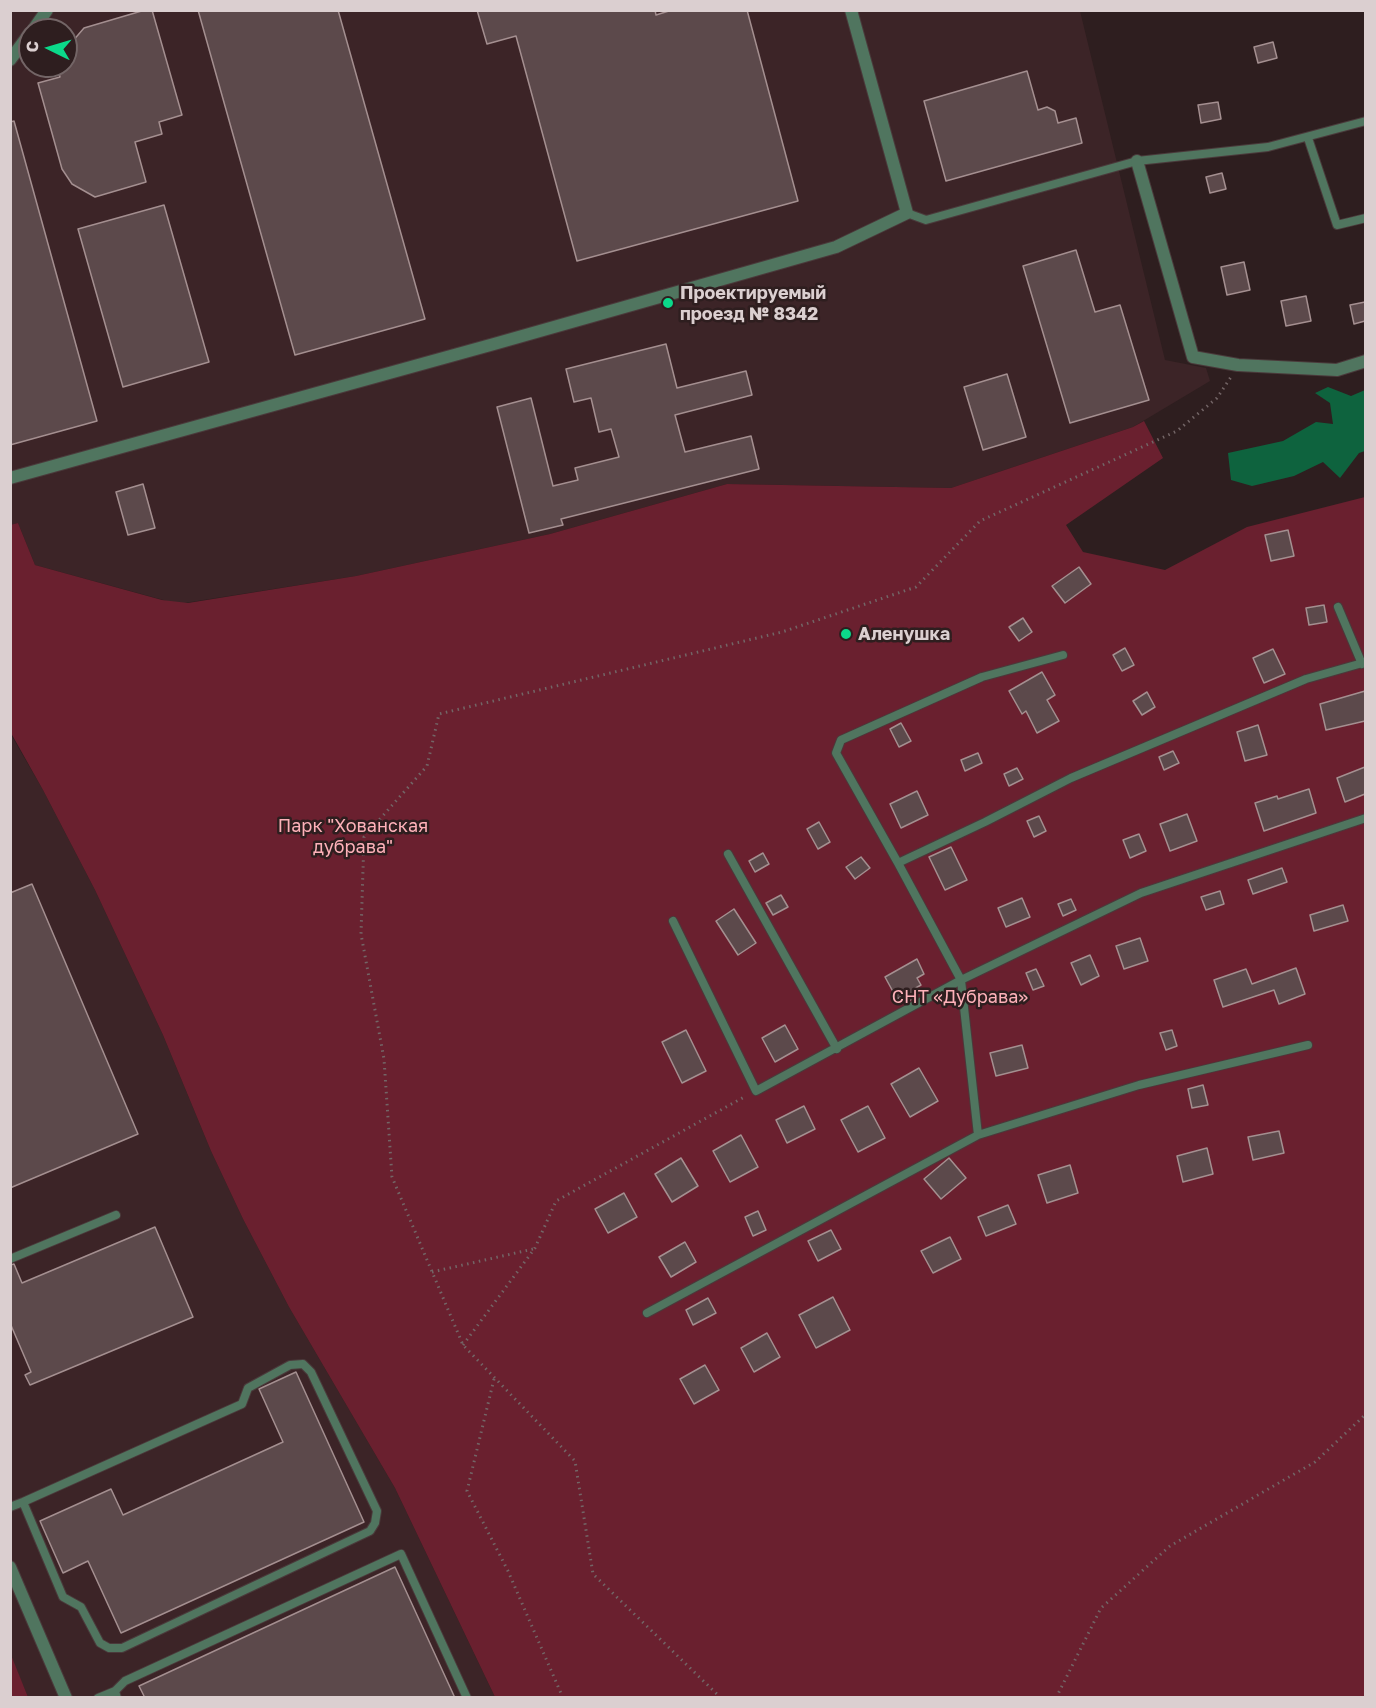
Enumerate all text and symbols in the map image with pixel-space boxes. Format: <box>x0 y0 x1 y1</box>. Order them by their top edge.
north arrow <box>18 18 78 78</box>
text: С <box>22 40 43 53</box>
place label: Проектируемый проезд № 8342 <box>680 282 826 324</box>
marker: Проектируемый проезд № 8342 <box>661 296 675 310</box>
place label: Аленушка <box>858 623 950 645</box>
marker: Аленушка <box>839 627 853 641</box>
park label: Парк "Хованская дубрава" <box>278 815 428 858</box>
park label: СНТ «Дубрава» <box>892 986 1028 1008</box>

